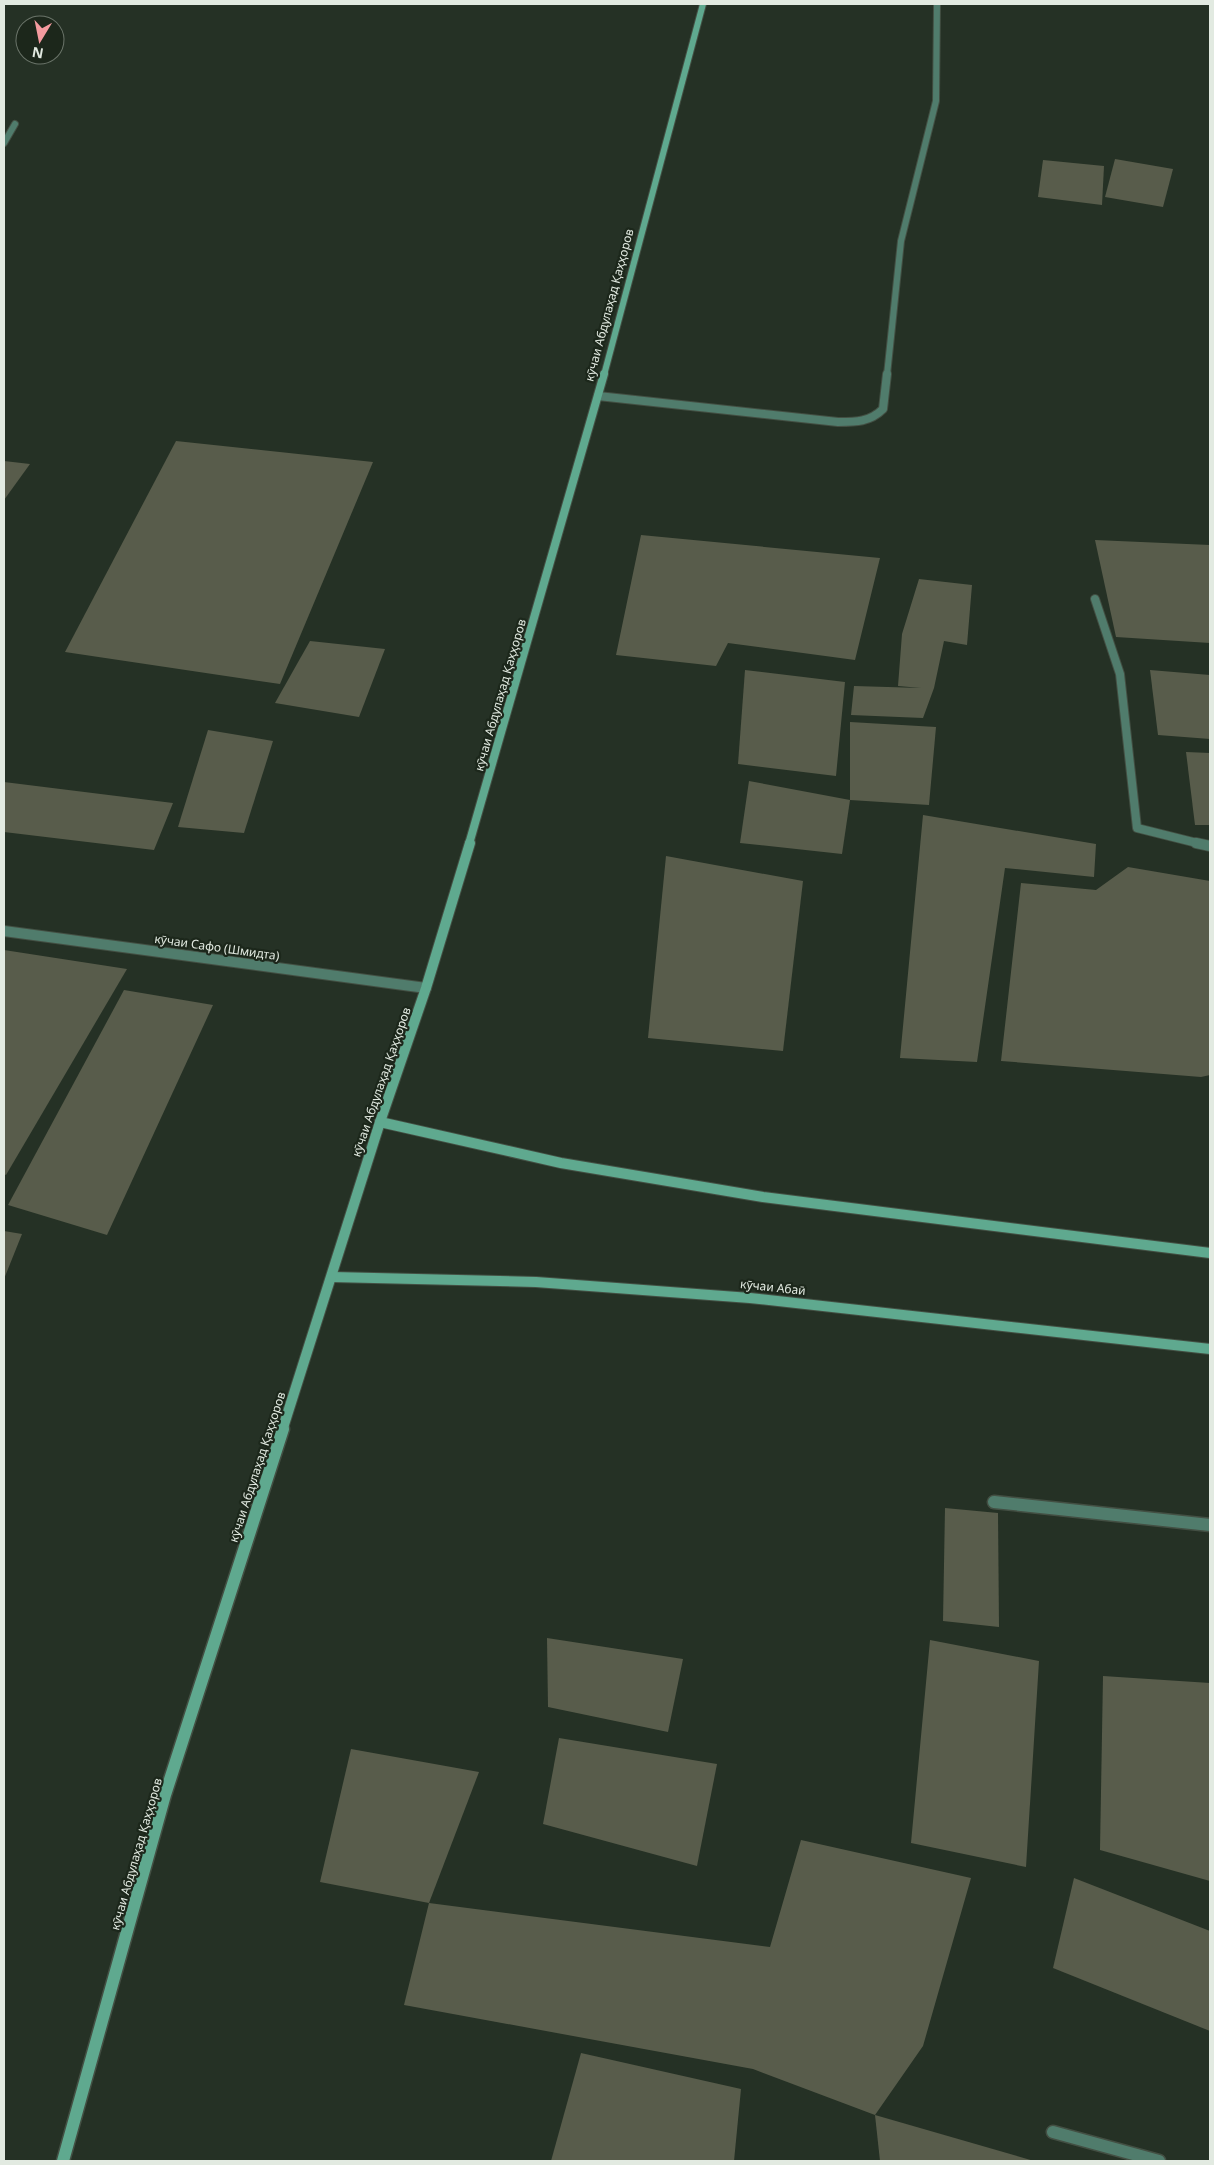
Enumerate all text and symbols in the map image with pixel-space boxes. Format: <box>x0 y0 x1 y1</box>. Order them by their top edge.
north arrow <box>15 15 65 65</box>
text: N <box>30 43 45 64</box>
street label: кӯчаи Абдулаҳад Қаҳҳоров <box>580 227 638 383</box>
street label: кӯчаи Абдулаҳад Қаҳҳоров <box>470 617 530 773</box>
street label: кӯчаи Сафо (Шмидта) <box>153 930 281 964</box>
street label: кӯчаи Абдулаҳад Қаҳҳоров <box>347 1005 415 1159</box>
street label: кӯчаи Абаӣ <box>739 1275 807 1299</box>
street label: кӯчаи Абдулаҳад Қаҳҳоров <box>225 1389 289 1544</box>
street label: кӯчаи Абдулаҳад Қаҳҳоров <box>106 1776 166 1932</box>

